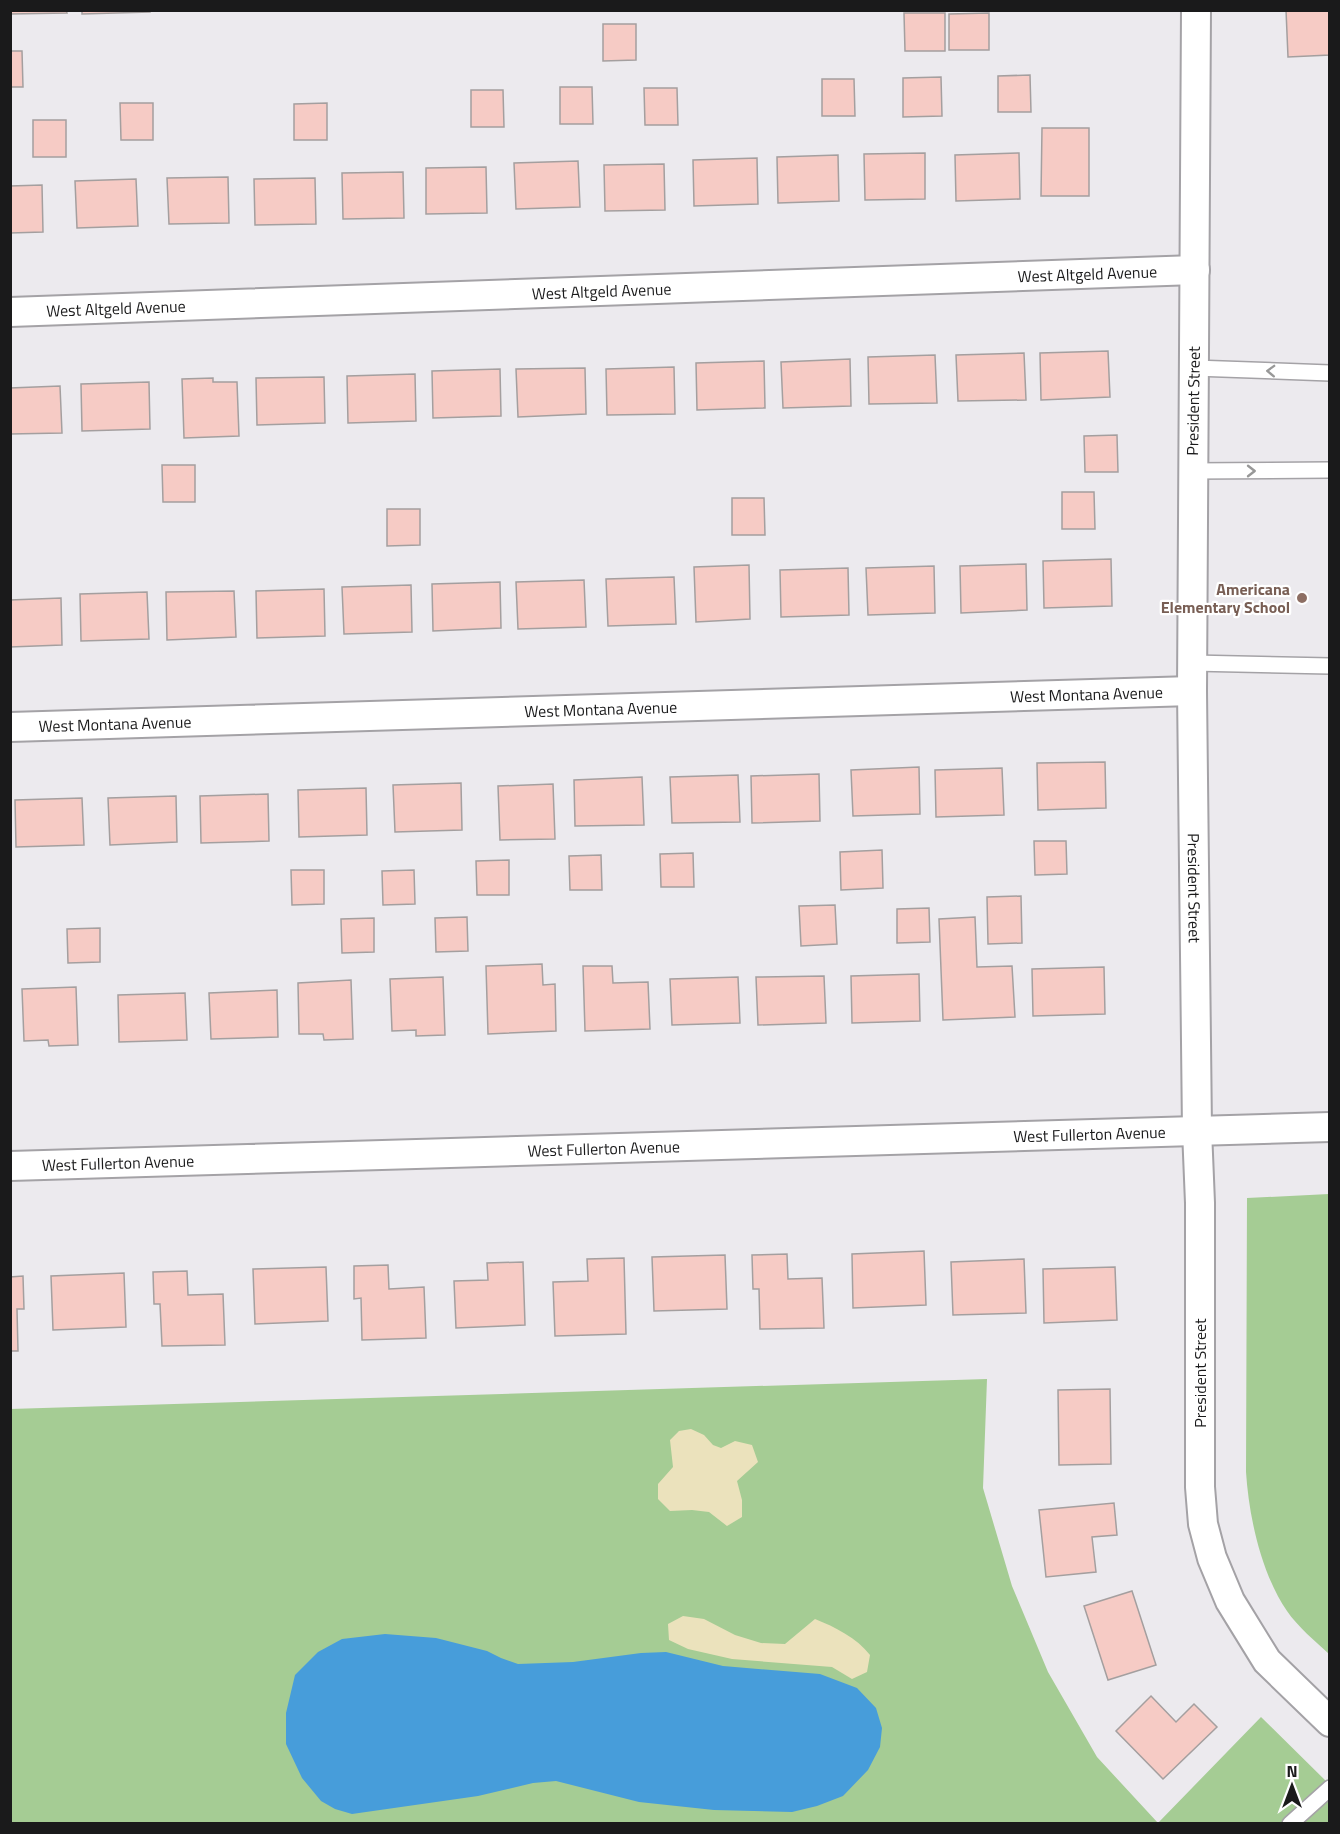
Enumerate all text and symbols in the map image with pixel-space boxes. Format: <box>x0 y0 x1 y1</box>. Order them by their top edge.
street label: West Altgeld Avenue <box>1017 259 1157 288</box>
street label: West Altgeld Avenue <box>531 277 672 305</box>
street label: West Altgeld Avenue <box>46 294 186 323</box>
street label: President Street <box>1180 346 1206 456</box>
one-way arrow <box>1267 365 1276 378</box>
one-way arrow <box>1246 465 1255 477</box>
place label: Americana Elementary School <box>1161 577 1290 619</box>
marker: Americana Elementary School <box>1295 591 1309 605</box>
street label: West Montana Avenue <box>1010 680 1163 709</box>
street label: West Montana Avenue <box>524 695 677 723</box>
street label: West Montana Avenue <box>38 709 192 738</box>
street label: President Street <box>1182 833 1207 943</box>
street label: West Fullerton Avenue <box>1013 1120 1166 1148</box>
street label: West Fullerton Avenue <box>527 1134 680 1163</box>
street label: West Fullerton Avenue <box>41 1149 195 1177</box>
street label: President Street <box>1188 1318 1212 1428</box>
north arrow <box>1262 1756 1322 1816</box>
text: N <box>1286 1759 1298 1783</box>

